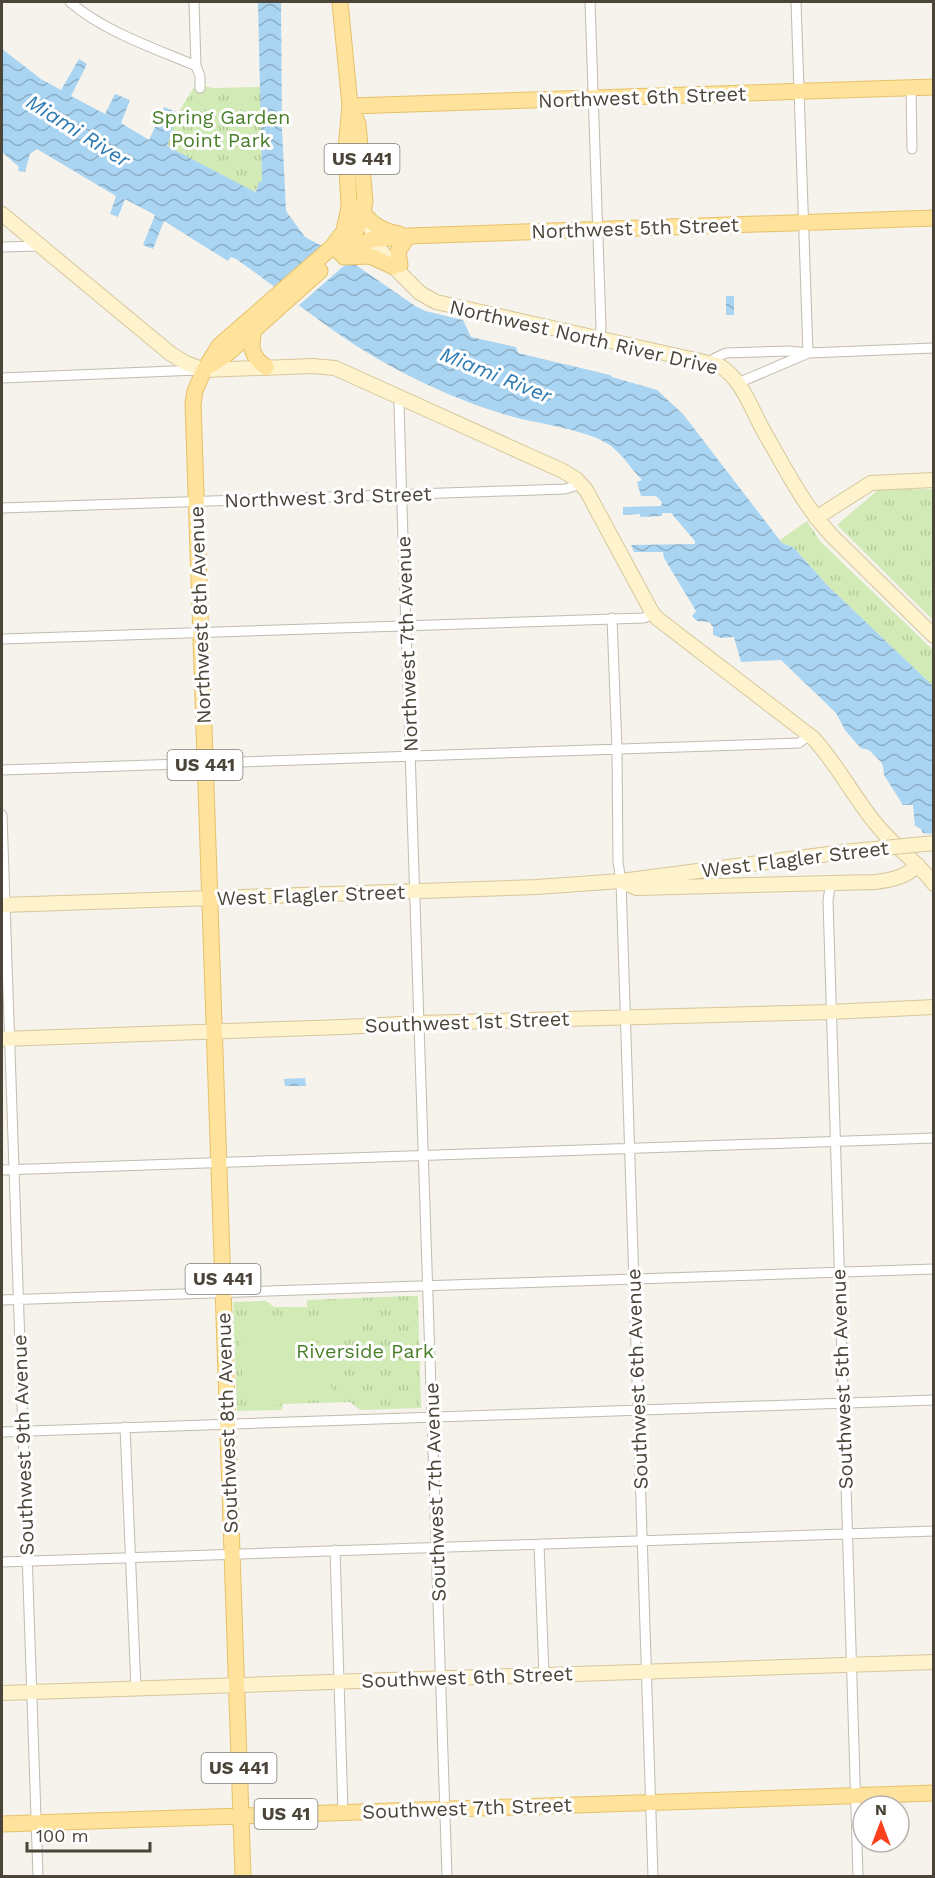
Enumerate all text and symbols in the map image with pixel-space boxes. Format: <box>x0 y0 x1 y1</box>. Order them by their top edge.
street label: Northwest 6th Street <box>537 81 747 113</box>
water label: Miami River <box>22 89 135 173</box>
park label: Spring Garden Point Park <box>152 105 290 152</box>
road number: US 441 <box>324 144 400 174</box>
street label: Northwest 5th Street <box>531 212 740 244</box>
street label: Northwest North River Drive <box>447 294 721 380</box>
water label: Miami River <box>437 341 556 408</box>
street label: Northwest 3rd Street <box>224 481 433 513</box>
street label: Northwest 8th Avenue <box>184 506 216 724</box>
street label: Northwest 7th Avenue <box>391 535 423 753</box>
road number: US 441 <box>168 750 242 780</box>
street label: West Flagler Street <box>700 836 891 882</box>
street label: West Flagler Street <box>216 880 406 910</box>
street label: Southwest 1st Street <box>364 1006 570 1038</box>
road number: US 441 <box>186 1264 260 1294</box>
street label: Southwest 6th Avenue <box>621 1268 653 1490</box>
street label: Southwest 5th Avenue <box>826 1268 858 1490</box>
street label: Southwest 8th Avenue <box>211 1312 243 1534</box>
street label: Southwest 9th Avenue <box>7 1334 39 1556</box>
park label: Riverside Park <box>296 1339 434 1363</box>
street label: Southwest 7th Avenue <box>419 1382 451 1602</box>
street label: Southwest 6th Street <box>361 1661 574 1693</box>
road number: US 441 <box>202 1753 276 1783</box>
street label: Southwest 7th Street <box>362 1792 573 1824</box>
north arrow <box>851 1794 911 1854</box>
road number: US 41 <box>254 1799 318 1829</box>
text: N <box>875 1800 887 1819</box>
scale bar <box>27 1815 150 1853</box>
text: 100 m <box>36 1825 89 1846</box>

